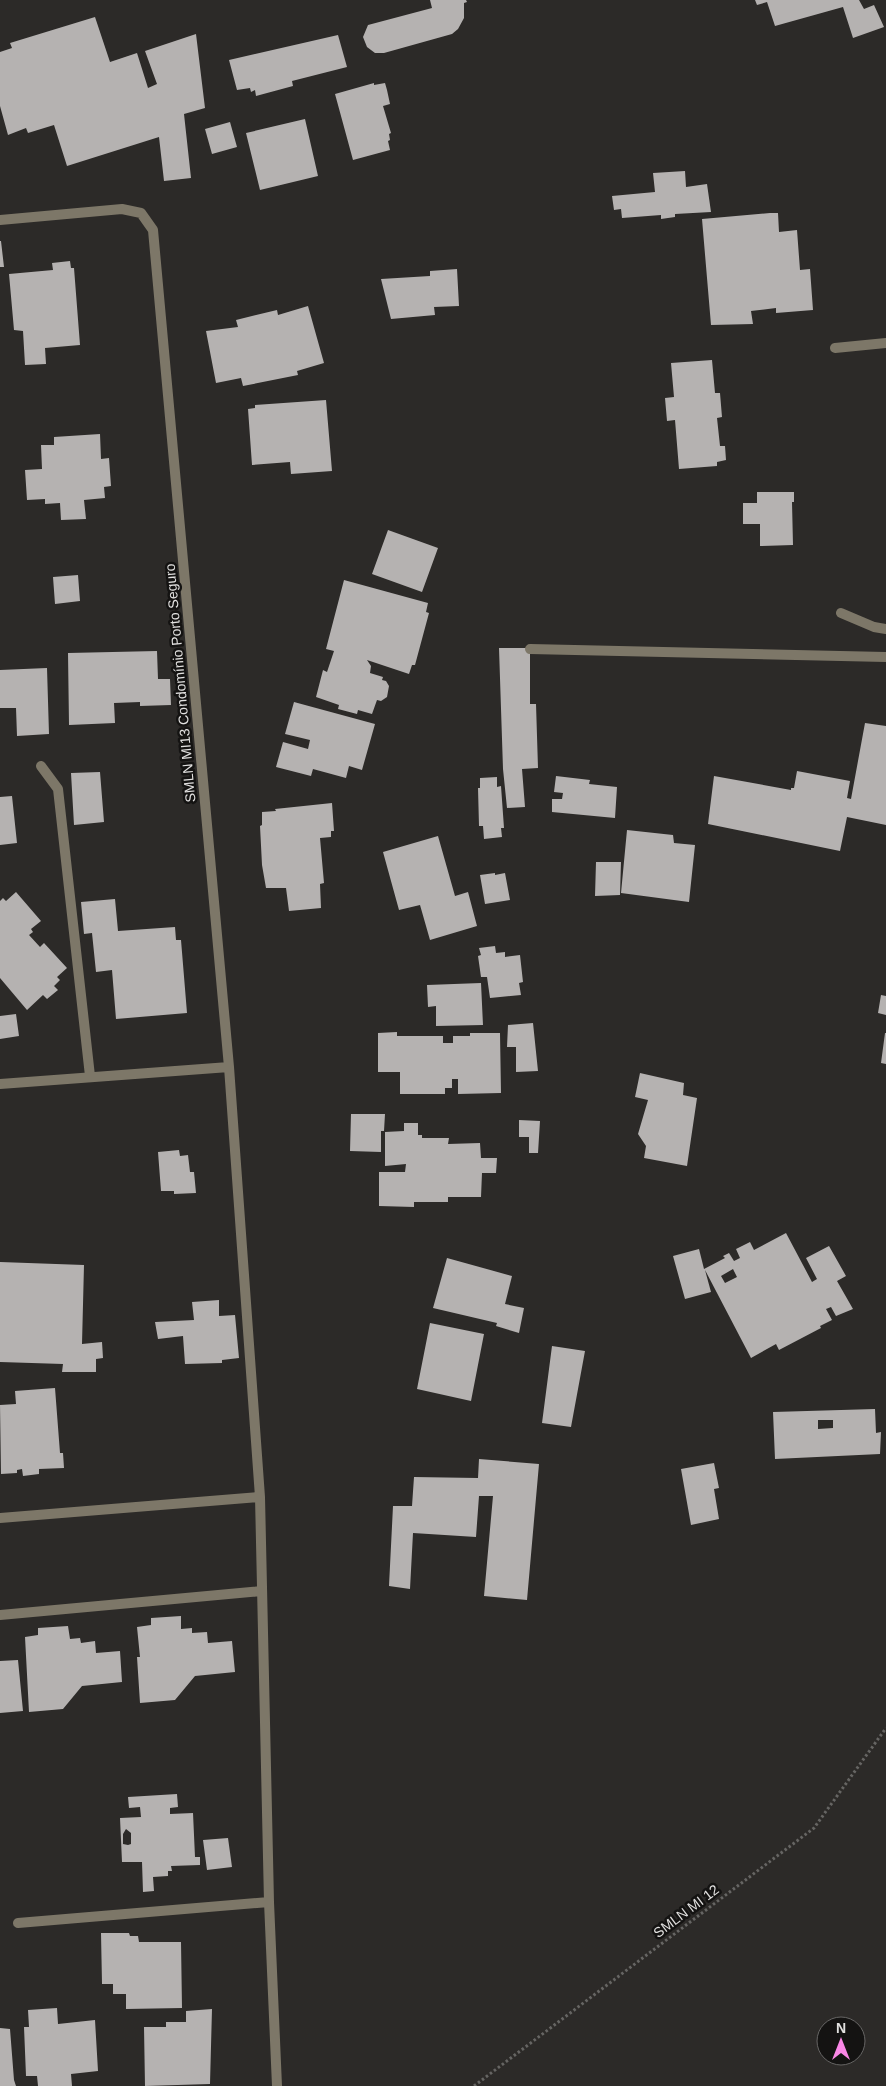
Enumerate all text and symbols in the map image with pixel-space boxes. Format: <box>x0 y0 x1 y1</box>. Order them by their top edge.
street label: SMLN MI13 Condomínio Porto Seguro <box>162 563 198 803</box>
street label: SMLN MI 12 <box>650 1881 722 1941</box>
north arrow <box>816 2016 866 2066</box>
text: N <box>836 2020 846 2036</box>

